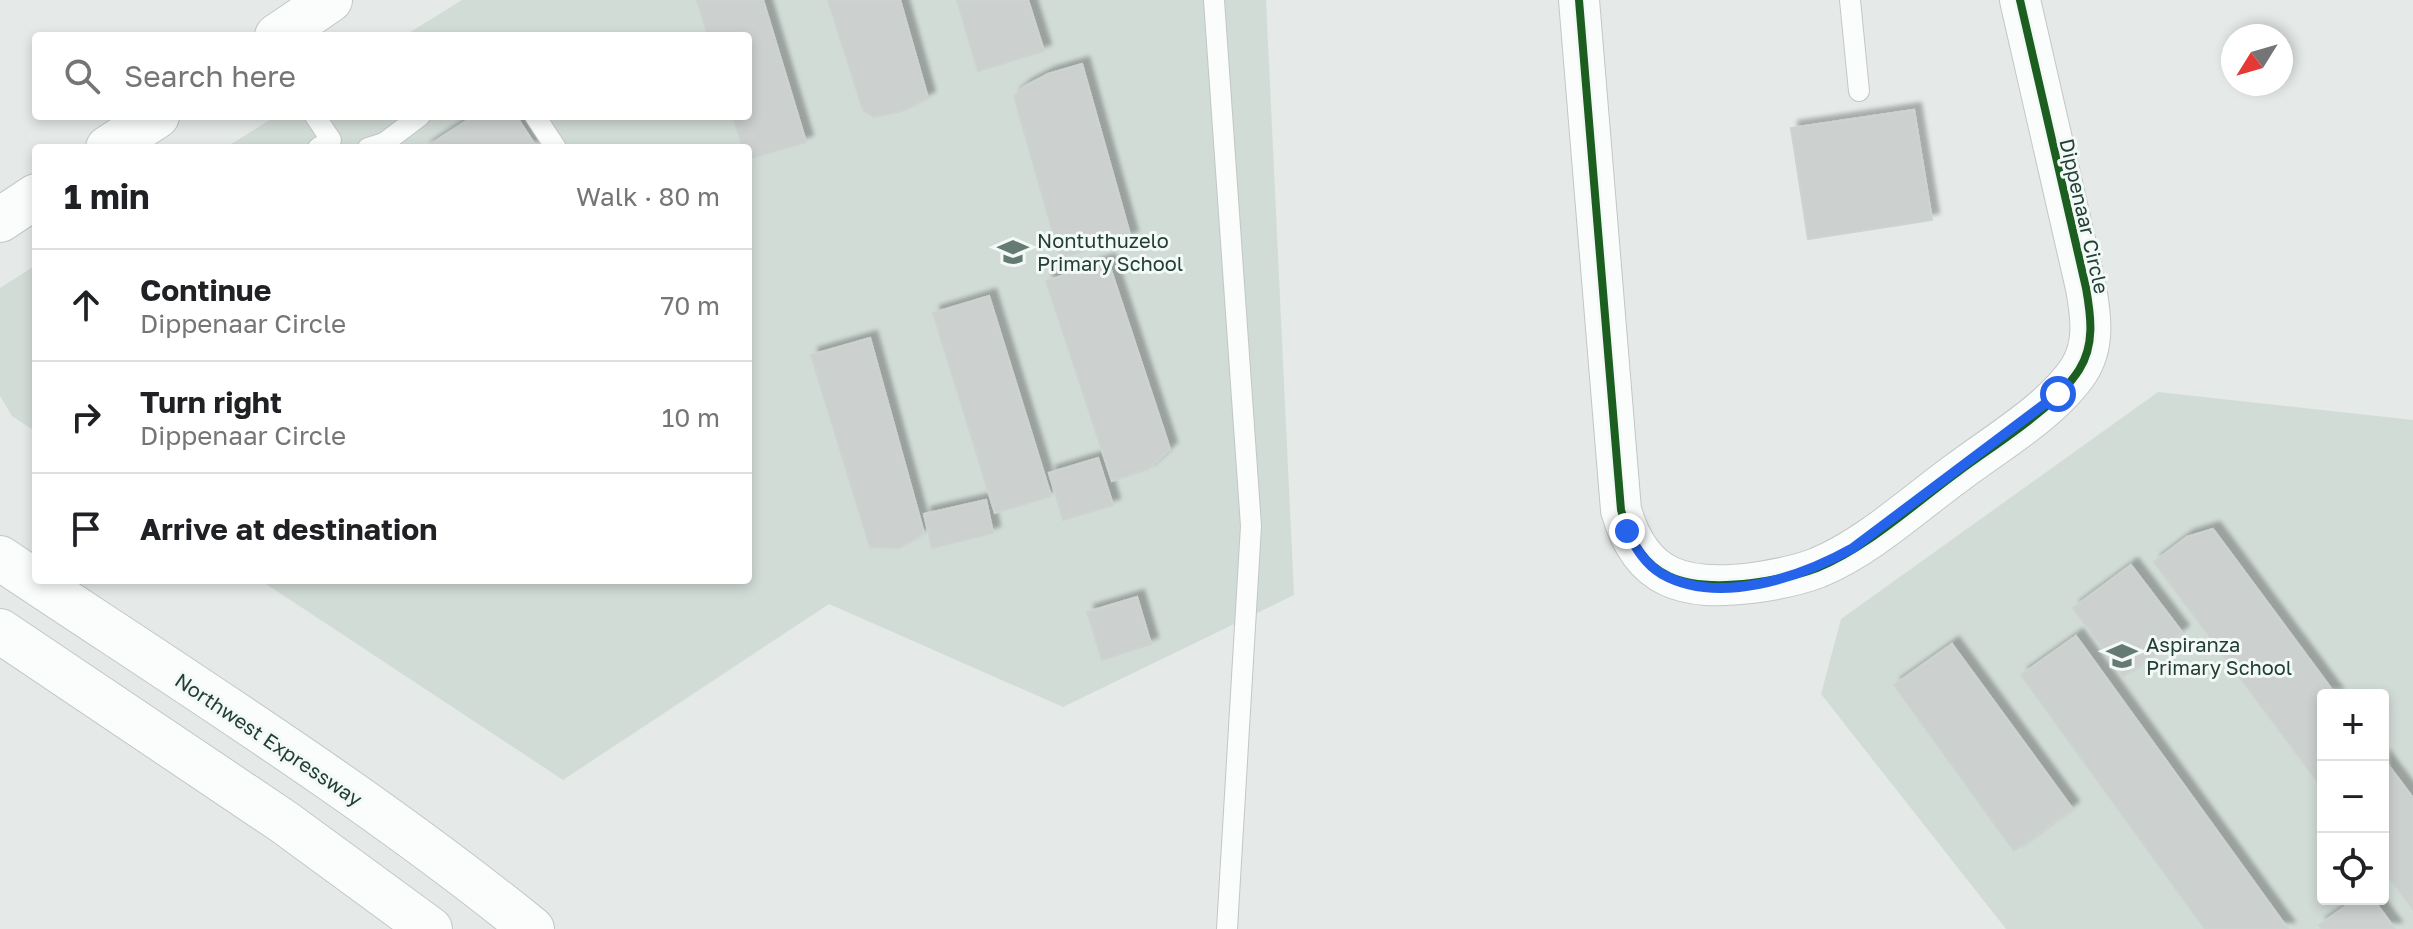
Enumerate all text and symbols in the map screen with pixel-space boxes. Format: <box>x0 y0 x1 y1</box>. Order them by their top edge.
north arrow <box>2221 24 2293 96</box>
search box <box>32 32 752 120</box>
icon: search <box>60 54 104 98</box>
text: Search here <box>124 58 296 94</box>
street label: Dippenaar Circle <box>2055 136 2115 296</box>
text: 1 min <box>64 176 150 216</box>
text: Walk · 80 m <box>576 181 720 212</box>
place label: Nontuthuzelo Primary School <box>1037 228 1183 275</box>
school or university icon: Nontuthuzelo Primary School <box>996 235 1030 269</box>
text: Continue <box>140 272 271 308</box>
icon: ahead <box>64 283 108 327</box>
text: 70 m <box>661 290 720 321</box>
text: Dippenaar Circle <box>140 308 346 339</box>
route start <box>2040 376 2076 412</box>
text: Turn right <box>140 384 282 420</box>
icon: right <box>64 395 108 439</box>
text: 10 m <box>662 402 720 433</box>
text: Dippenaar Circle <box>140 420 346 451</box>
icon: arrive <box>64 507 108 551</box>
text: Arrive at destination <box>140 511 437 547</box>
route end <box>1609 513 1645 549</box>
place label: Aspiranza Primary School <box>2146 632 2292 679</box>
school or university icon: Aspiranza Primary School <box>2105 639 2139 673</box>
street label: Northwest Expressway <box>171 667 367 811</box>
map controls <box>2317 689 2389 905</box>
button: + <box>2317 689 2389 761</box>
button: − <box>2317 761 2389 833</box>
button: locate <box>2317 833 2389 905</box>

